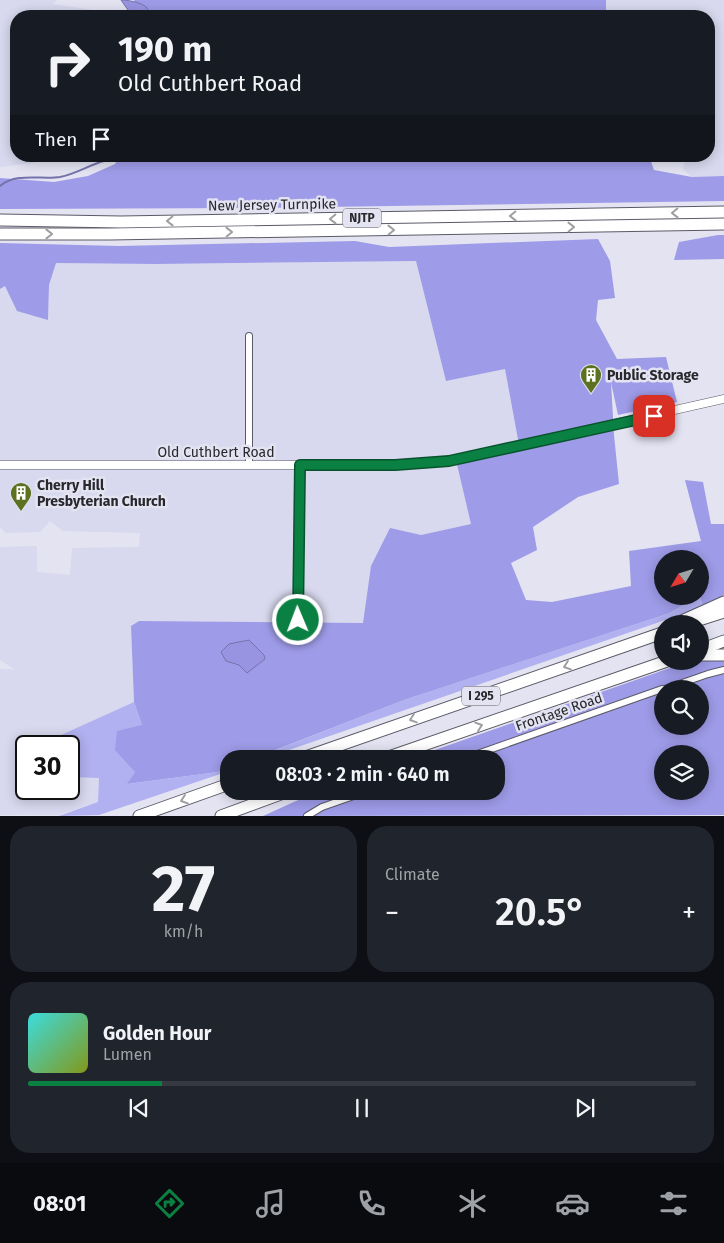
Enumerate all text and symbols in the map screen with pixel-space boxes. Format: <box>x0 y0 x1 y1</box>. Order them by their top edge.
text: 190 m <box>118 28 212 70</box>
icon: right <box>35 30 100 95</box>
text: Old Cuthbert Road <box>118 70 302 97</box>
icon: arrive <box>87 125 115 153</box>
text: Then <box>35 128 77 151</box>
street label: New Jersey Turnpike <box>208 195 336 215</box>
one-way arrow <box>671 207 679 218</box>
road number: NJTP <box>343 208 381 228</box>
one-way arrow <box>509 211 516 221</box>
one-way arrow <box>329 214 336 224</box>
one-way arrow <box>166 216 174 226</box>
one-way arrow <box>568 222 575 232</box>
one-way arrow <box>388 225 395 235</box>
one-way arrow <box>225 227 233 237</box>
one-way arrow <box>45 229 53 239</box>
building icon: Public Storage <box>579 363 603 394</box>
place label: Public Storage <box>607 367 699 384</box>
pin <box>633 395 675 437</box>
icon: arrive <box>640 402 668 430</box>
street label: Old Cuthbert Road <box>157 444 275 461</box>
place label: Cherry Hill Presbyterian Church <box>37 477 166 510</box>
building icon: Cherry Hill Presbyterian Church <box>9 481 33 512</box>
north arrow <box>654 550 709 605</box>
map controls <box>654 550 709 800</box>
position arrow <box>271 593 323 645</box>
button: sound <box>654 615 709 670</box>
one-way arrow <box>563 660 572 670</box>
button: search <box>654 680 709 735</box>
road number: I 295 <box>462 686 500 706</box>
street label: Frontage Road <box>513 689 605 735</box>
one-way arrow <box>409 713 418 723</box>
one-way arrow <box>474 722 482 732</box>
speed limit sign: 30 <box>15 735 80 800</box>
button: layers <box>654 745 709 800</box>
text: 08:03 · 2 min · 640 m <box>275 763 450 786</box>
one-way arrow <box>180 794 189 804</box>
text: 27 <box>152 850 215 928</box>
text: Climate <box>385 865 440 884</box>
text: 20.5° <box>495 889 586 935</box>
text: − <box>385 896 399 929</box>
text: + <box>682 896 696 929</box>
text: km/h <box>164 922 203 941</box>
text: Golden Hour <box>103 1022 212 1045</box>
text: Lumen <box>103 1045 152 1064</box>
icon: previous <box>125 1094 153 1122</box>
icon: pause <box>348 1094 376 1122</box>
icon: next <box>571 1094 599 1122</box>
icon: directions <box>152 1186 187 1221</box>
icon: music <box>253 1186 288 1221</box>
icon: phone <box>354 1186 389 1221</box>
icon: climate <box>455 1186 490 1221</box>
icon: car <box>555 1186 590 1221</box>
icon: filters <box>656 1186 691 1221</box>
text: 08:01 <box>33 1190 86 1217</box>

